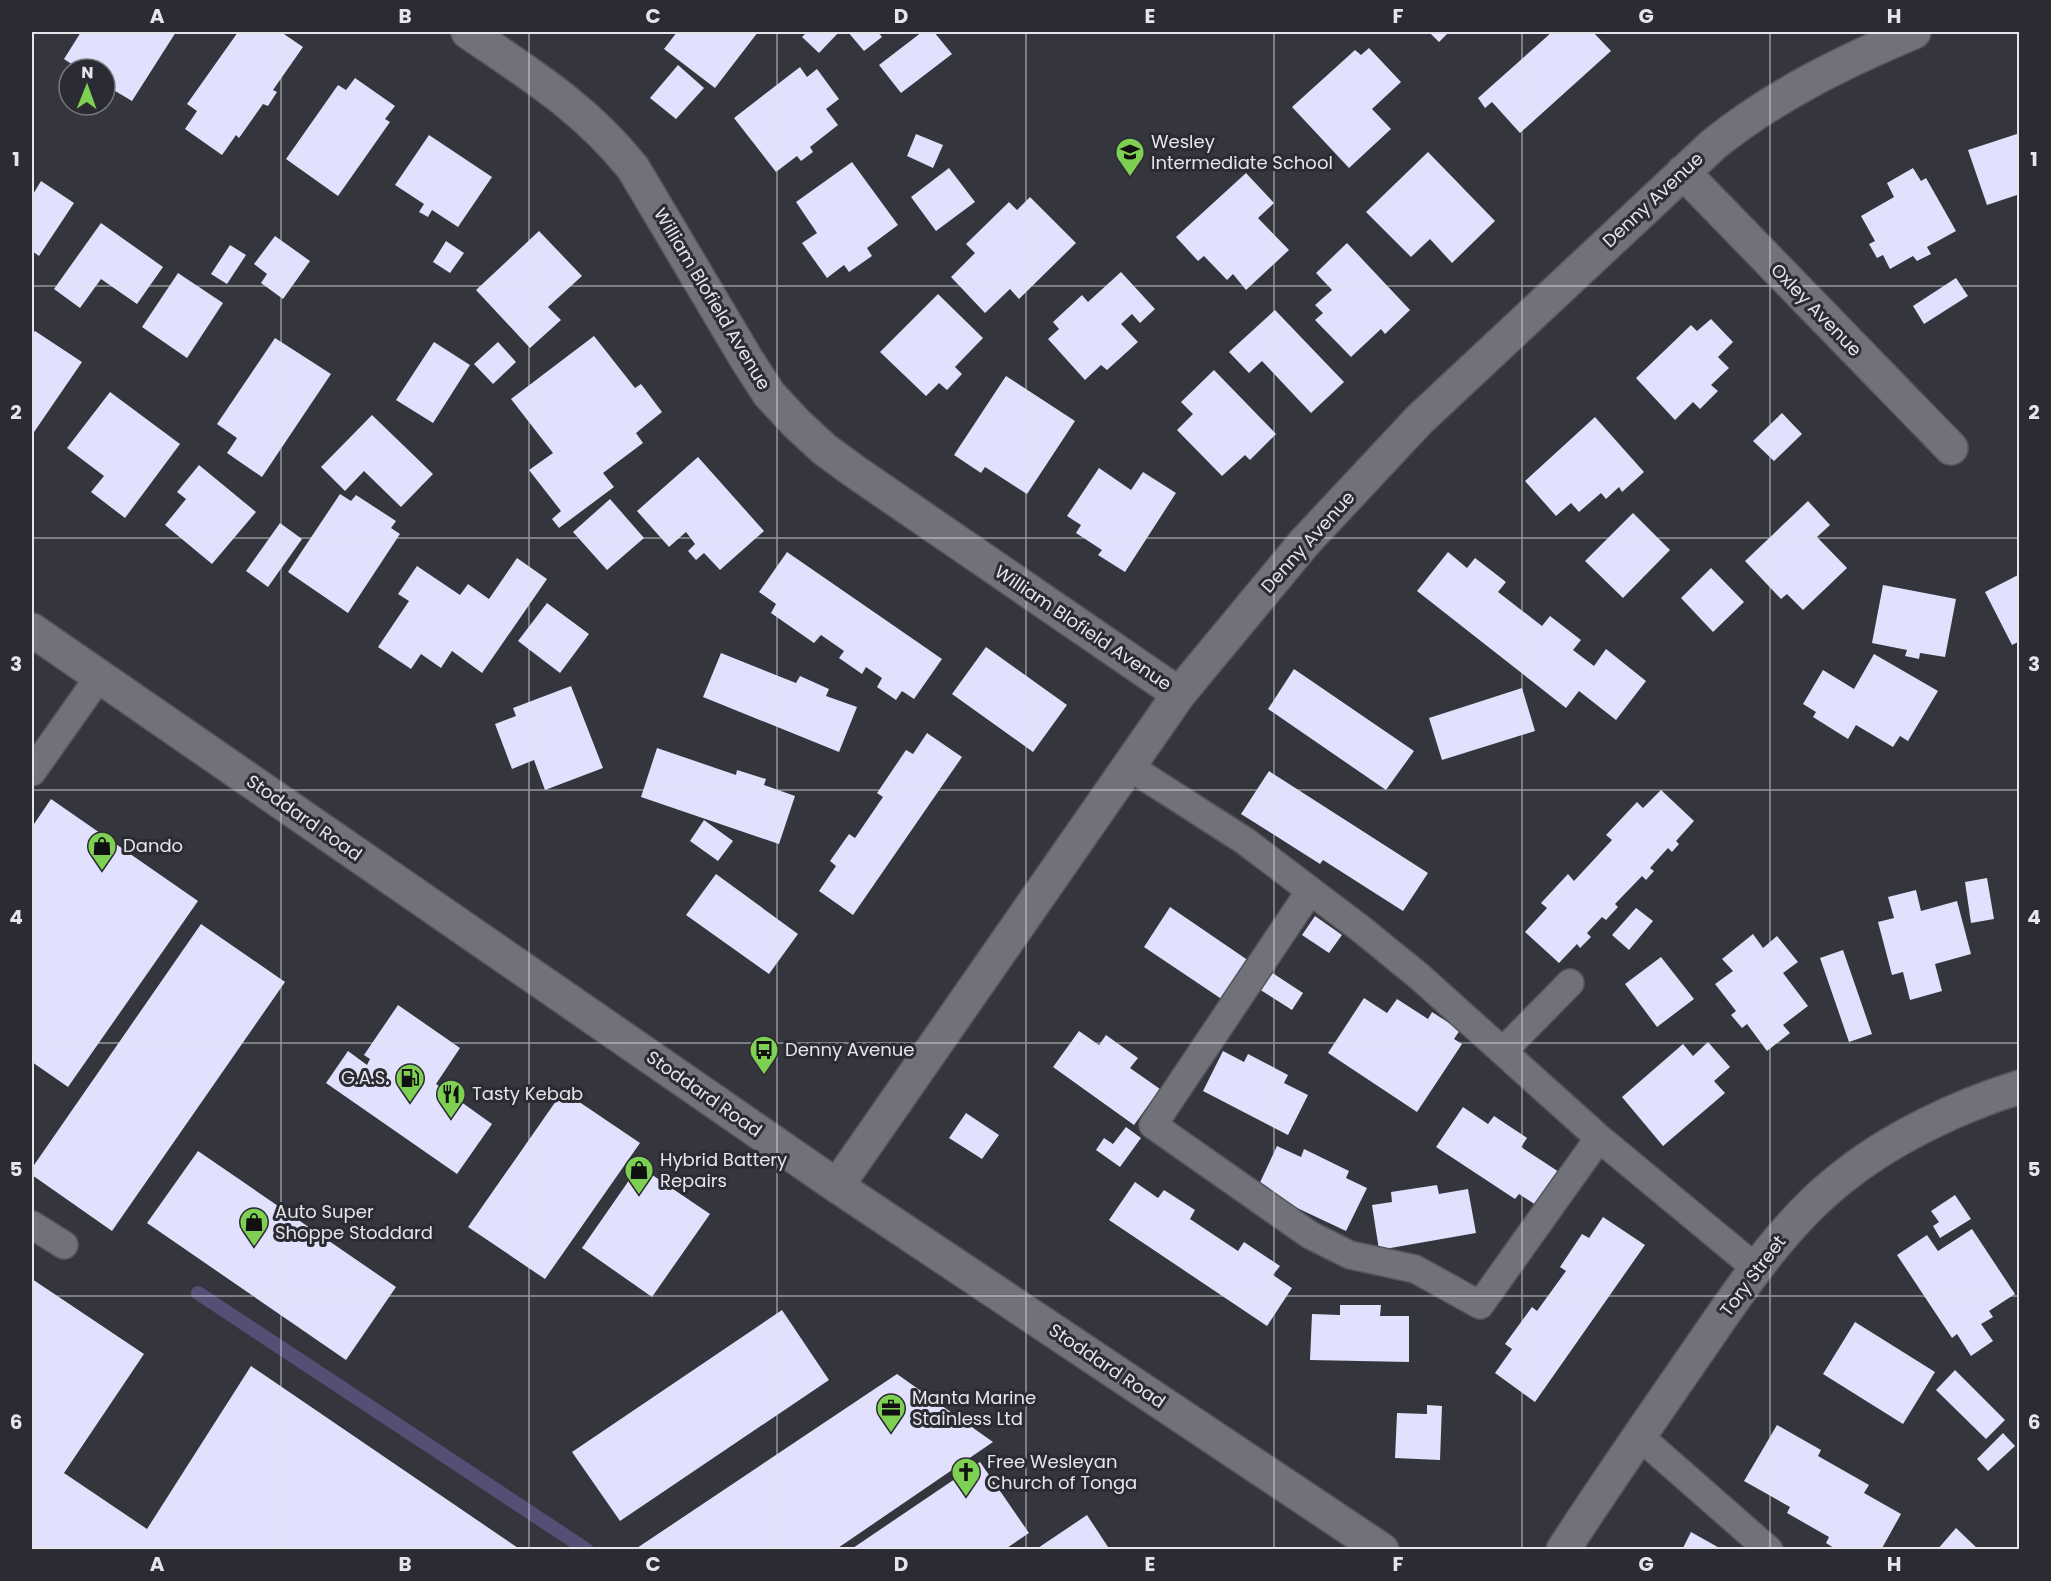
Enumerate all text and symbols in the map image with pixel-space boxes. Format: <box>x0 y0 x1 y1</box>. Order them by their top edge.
text: A <box>150 2 165 30</box>
text: B <box>398 2 412 30</box>
text: C <box>645 2 661 30</box>
text: D <box>894 2 908 30</box>
text: E <box>1145 2 1155 30</box>
text: F <box>1393 2 1404 30</box>
text: G <box>1638 2 1654 30</box>
text: H <box>1887 2 1901 30</box>
north arrow <box>57 57 117 117</box>
text: N <box>81 61 93 84</box>
place label: Wesley Intermediate School <box>1151 129 1333 175</box>
school or university icon: Wesley Intermediate School <box>1114 136 1146 178</box>
text: 1 <box>12 145 20 173</box>
text: 1 <box>2030 145 2038 173</box>
street label: Denny Avenue <box>1597 146 1709 253</box>
street label: William Blofield Avenue <box>648 203 777 394</box>
street label: Oxley Avenue <box>1765 257 1867 362</box>
text: 2 <box>10 398 22 426</box>
text: 2 <box>2028 398 2040 426</box>
street label: Denny Avenue <box>1255 485 1360 598</box>
street label: William Blofield Avenue <box>990 559 1177 696</box>
text: 3 <box>10 650 22 678</box>
text: 3 <box>2028 650 2040 678</box>
street label: Stoddard Road <box>242 768 367 867</box>
shop icon: Dando <box>86 830 118 872</box>
place label: Dando <box>123 833 183 858</box>
text: 4 <box>9 903 23 931</box>
text: 4 <box>2027 903 2041 931</box>
bus stop icon: Denny Avenue <box>748 1034 780 1076</box>
place label: Denny Avenue <box>785 1037 914 1062</box>
street label: Stoddard Road <box>642 1044 767 1143</box>
fuel station icon: G.A.S. <box>394 1062 426 1104</box>
place label: G.A.S. <box>341 1065 389 1090</box>
restaurant icon: Tasty Kebab <box>435 1078 467 1120</box>
place label: Tasty Kebab <box>472 1081 583 1106</box>
place label: Hybrid Battery Repairs <box>660 1147 787 1193</box>
shop icon: Hybrid Battery Repairs <box>623 1154 655 1196</box>
text: 5 <box>10 1155 23 1183</box>
text: 5 <box>2028 1155 2041 1183</box>
place label: Auto Super Shoppe Stoddard <box>275 1199 433 1245</box>
shop icon: Auto Super Shoppe Stoddard <box>238 1206 270 1248</box>
street label: Tory Street <box>1714 1230 1791 1321</box>
street label: Stoddard Road <box>1044 1317 1170 1414</box>
place label: Manta Marine Stainless Ltd <box>912 1385 1036 1431</box>
office icon: Manta Marine Stainless Ltd <box>875 1392 907 1434</box>
text: 6 <box>10 1408 22 1436</box>
text: 6 <box>2028 1408 2040 1436</box>
place label: Free Wesleyan Church of Tonga <box>987 1449 1137 1495</box>
church icon: Free Wesleyan Church of Tonga <box>950 1456 982 1498</box>
text: A <box>150 1550 165 1578</box>
text: B <box>398 1550 412 1578</box>
text: C <box>645 1550 661 1578</box>
text: D <box>894 1550 908 1578</box>
text: E <box>1145 1550 1155 1578</box>
text: F <box>1393 1550 1404 1578</box>
text: G <box>1638 1550 1654 1578</box>
text: H <box>1887 1550 1901 1578</box>

